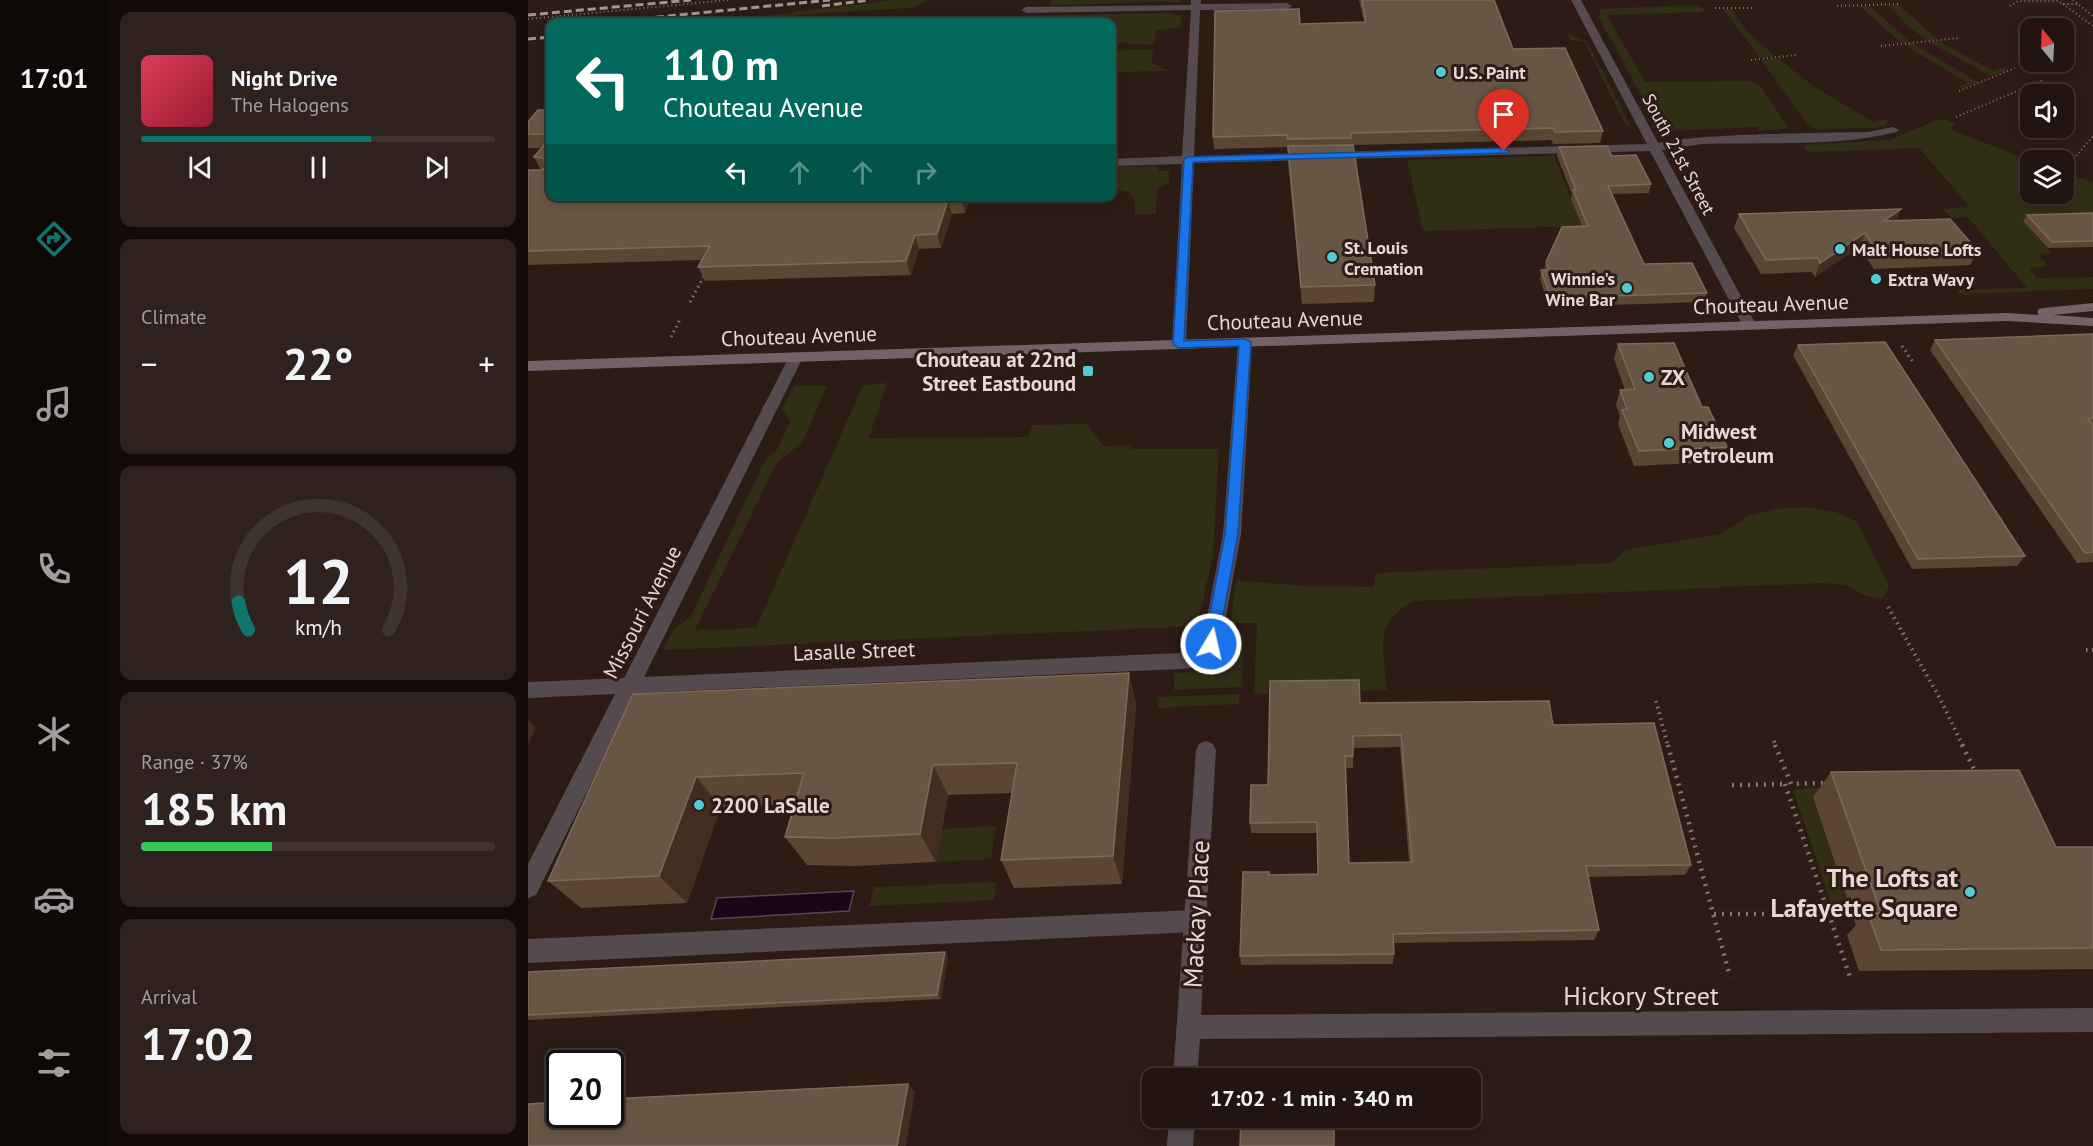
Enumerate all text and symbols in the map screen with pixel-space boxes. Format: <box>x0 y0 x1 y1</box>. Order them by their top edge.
north arrow <box>2020 18 2074 72</box>
map controls <box>2020 18 2074 204</box>
text: 110 m <box>663 37 779 92</box>
icon: left <box>564 42 642 120</box>
text: 17:01 <box>20 61 88 95</box>
place label: U.S. Paint <box>1453 61 1526 84</box>
text: Night Drive <box>231 64 338 92</box>
marker: U.S. Paint <box>1434 65 1448 79</box>
button: sound <box>2020 84 2074 138</box>
pin <box>1478 89 1529 151</box>
text: Chouteau Avenue <box>663 90 863 124</box>
street label: South 21st Street <box>1637 90 1721 218</box>
text: The Halogens <box>231 92 349 118</box>
icon: arrive <box>1487 98 1520 131</box>
button: layers <box>2020 150 2074 204</box>
icon: previous <box>184 151 217 184</box>
icon: pause <box>302 151 335 184</box>
icon: next <box>420 151 453 184</box>
icon: left <box>720 156 753 189</box>
icon: ahead <box>783 156 816 189</box>
icon: ahead <box>846 156 879 189</box>
icon: right <box>909 156 942 189</box>
icon: directions <box>33 218 75 260</box>
place label: St. Louis Cremation <box>1344 236 1423 280</box>
place label: Malt House Lofts <box>1852 238 1982 261</box>
marker: Malt House Lofts <box>1833 242 1847 256</box>
marker: St. Louis Cremation <box>1325 250 1339 264</box>
place label: Winnie's Wine Bar <box>1545 267 1616 311</box>
place label: Extra Wavy <box>1888 268 1974 291</box>
marker: Extra Wavy <box>1869 272 1883 286</box>
marker: Winnie's Wine Bar <box>1620 281 1634 295</box>
street label: Chouteau Avenue <box>1693 288 1849 320</box>
text: Climate <box>141 304 207 330</box>
street label: Chouteau Avenue <box>1207 304 1363 336</box>
street label: Chouteau Avenue <box>721 320 877 352</box>
text: 22° <box>283 334 353 392</box>
text: − <box>141 342 158 385</box>
text: + <box>478 342 495 385</box>
place label: Chouteau at 22nd Street Eastbound <box>916 346 1076 397</box>
marker: Chouteau at 22nd Street Eastbound <box>1081 364 1095 378</box>
place label: ZX <box>1661 364 1686 391</box>
marker: ZX <box>1642 370 1656 384</box>
icon: music <box>33 383 75 425</box>
place label: Midwest Petroleum <box>1681 418 1774 469</box>
marker: Midwest Petroleum <box>1662 436 1676 450</box>
text: 12 <box>283 540 353 621</box>
street label: Missouri Avenue <box>597 541 687 683</box>
icon: phone <box>33 548 75 590</box>
position arrow <box>1179 612 1243 676</box>
text: km/h <box>294 613 341 641</box>
street label: Lasalle Street <box>792 635 916 667</box>
icon: climate <box>33 713 75 755</box>
text: Range · 37% <box>141 749 248 775</box>
text: 185 km <box>141 779 287 837</box>
place label: 2200 LaSalle <box>711 792 830 819</box>
marker: 2200 LaSalle <box>692 798 706 812</box>
street label: Mackay Place <box>1176 839 1216 989</box>
place label: The Lofts at Lafayette Square <box>1770 861 1958 924</box>
icon: car <box>33 878 75 920</box>
marker: The Lofts at Lafayette Square <box>1963 885 1977 899</box>
street label: Hickory Street <box>1563 979 1719 1012</box>
text: Arrival <box>141 984 197 1010</box>
text: 17:02 <box>141 1014 255 1072</box>
icon: filters <box>33 1042 75 1084</box>
speed limit sign: 20 <box>546 1050 624 1128</box>
text: 17:02 · 1 min · 340 m <box>1210 1084 1413 1112</box>

